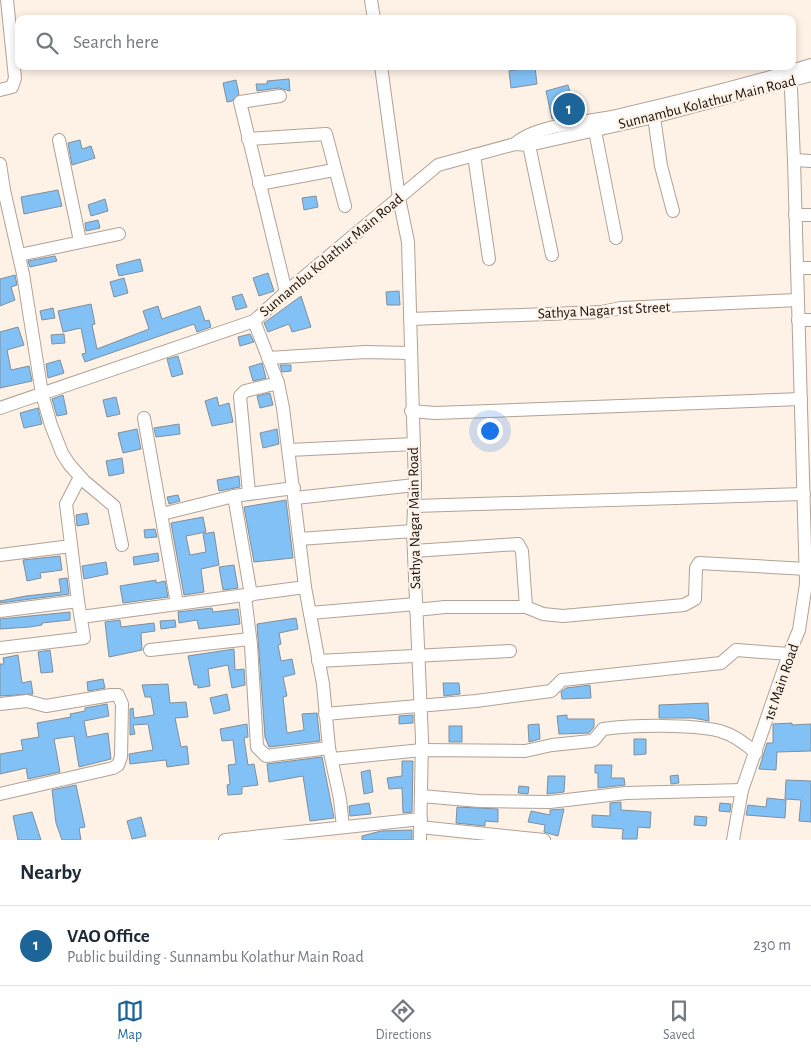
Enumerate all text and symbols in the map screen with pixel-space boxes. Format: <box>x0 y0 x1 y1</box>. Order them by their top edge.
search box <box>15 15 796 70</box>
icon: search <box>33 29 61 57</box>
text: Search here <box>73 33 159 52</box>
street label: Sunnambu Kolathur Main Road <box>617 73 797 132</box>
pin: 1 <box>553 90 585 128</box>
street label: Sunnambu Kolathur Main Road <box>257 191 406 320</box>
street label: Sathya Nagar 1st Street <box>537 300 671 321</box>
your location <box>477 418 503 444</box>
street label: Sathya Nagar Main Road <box>406 447 423 589</box>
street label: 1st Main Road <box>761 642 802 723</box>
text: Nearby <box>20 862 81 883</box>
text: VAO Office <box>67 927 150 946</box>
text: 1 <box>33 937 39 953</box>
text: 230 m <box>753 937 791 953</box>
text: Public building · Sunnambu Kolathur Main Road <box>67 949 364 965</box>
tab: Map <box>116 997 144 1044</box>
tab: Directions <box>376 997 431 1044</box>
tab: Saved <box>663 997 695 1044</box>

